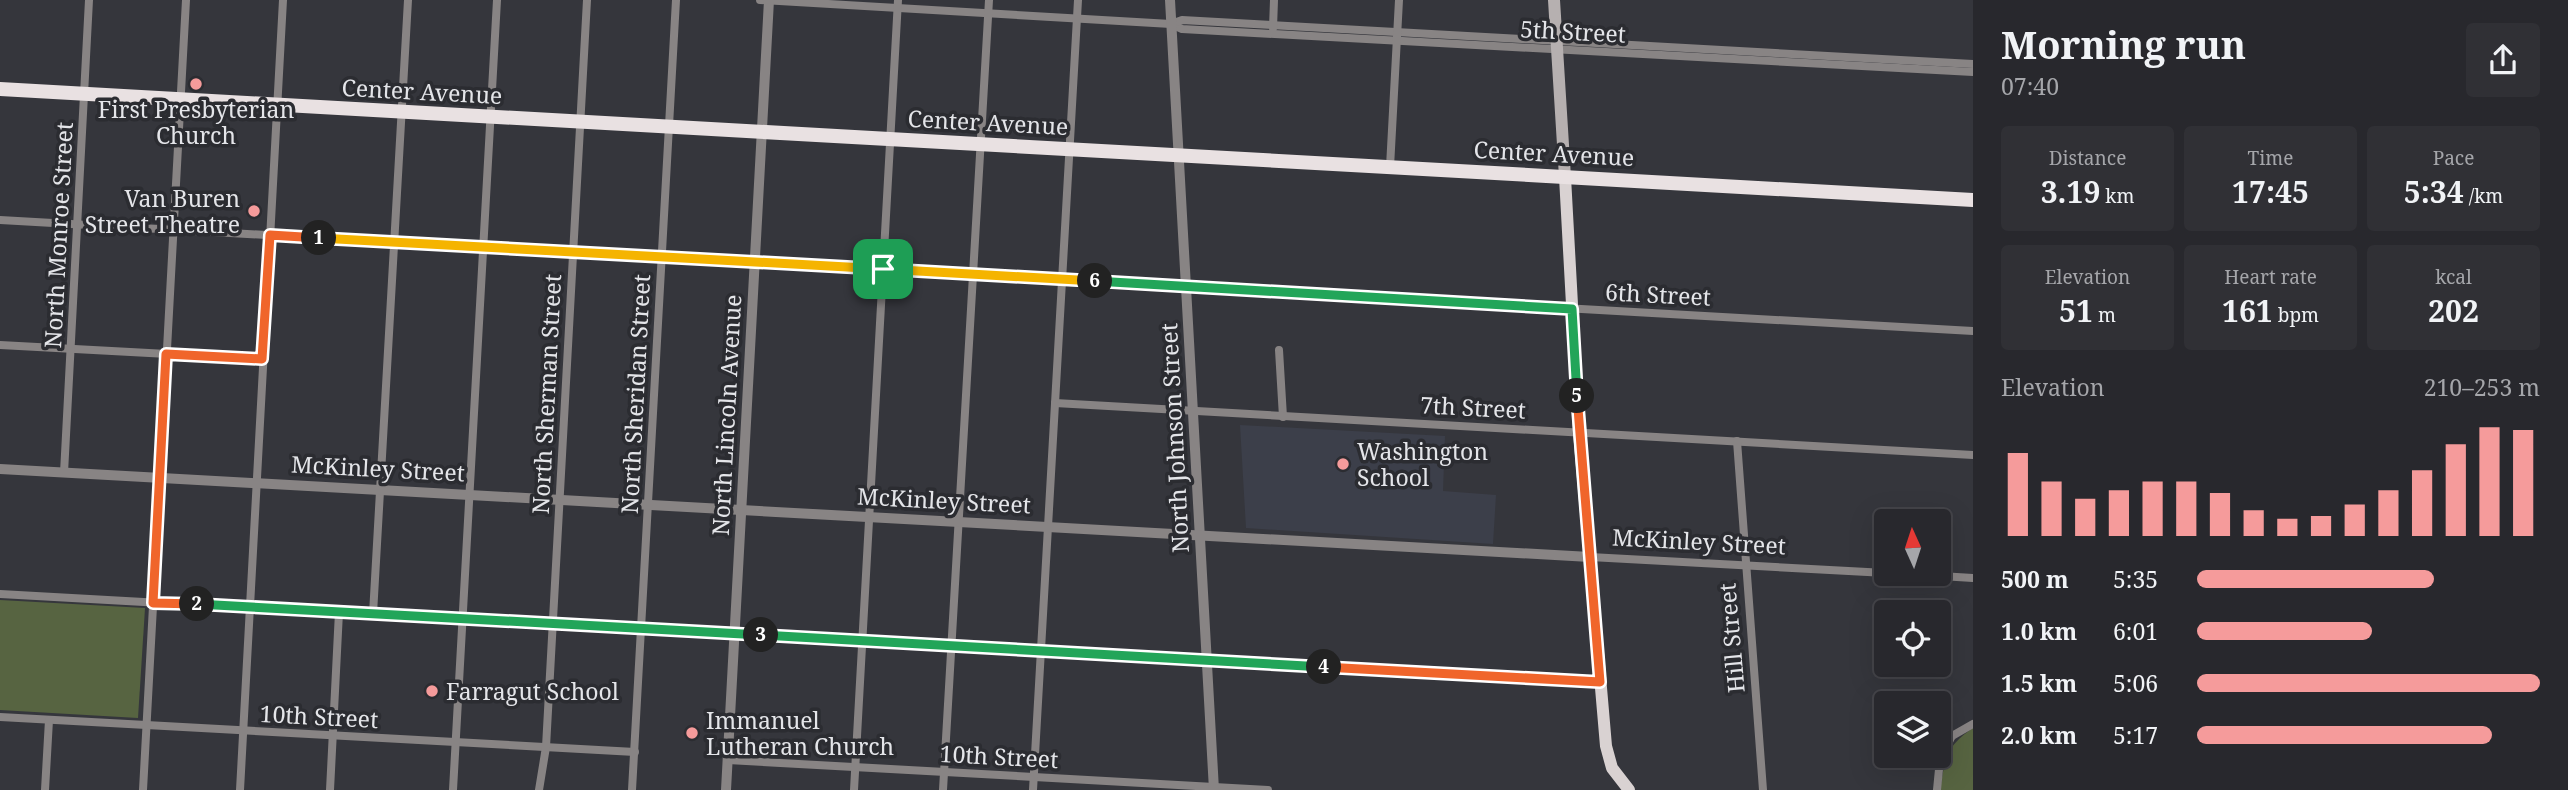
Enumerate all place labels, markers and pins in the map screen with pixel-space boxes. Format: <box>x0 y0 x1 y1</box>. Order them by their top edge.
marker: First Presbyterian Church <box>188 76 204 92</box>
place label: First Presbyterian Church <box>98 93 294 151</box>
place label: Van Buren Street Theatre <box>85 182 240 240</box>
marker: Van Buren Street Theatre <box>246 203 262 219</box>
pin: 1 <box>302 220 336 256</box>
pin <box>853 239 913 299</box>
pin: 6 <box>1078 264 1112 298</box>
pin: 5 <box>1560 378 1594 414</box>
place label: Washington School <box>1357 435 1488 493</box>
marker: Washington School <box>1335 456 1351 472</box>
pin: 2 <box>180 586 214 622</box>
pin: 3 <box>744 618 778 652</box>
pin: 4 <box>1306 650 1342 684</box>
place label: Farragut School <box>446 675 619 707</box>
marker: Farragut School <box>424 683 440 699</box>
place label: Immanuel Lutheran Church <box>706 704 894 762</box>
marker: Immanuel Lutheran Church <box>684 725 700 741</box>

